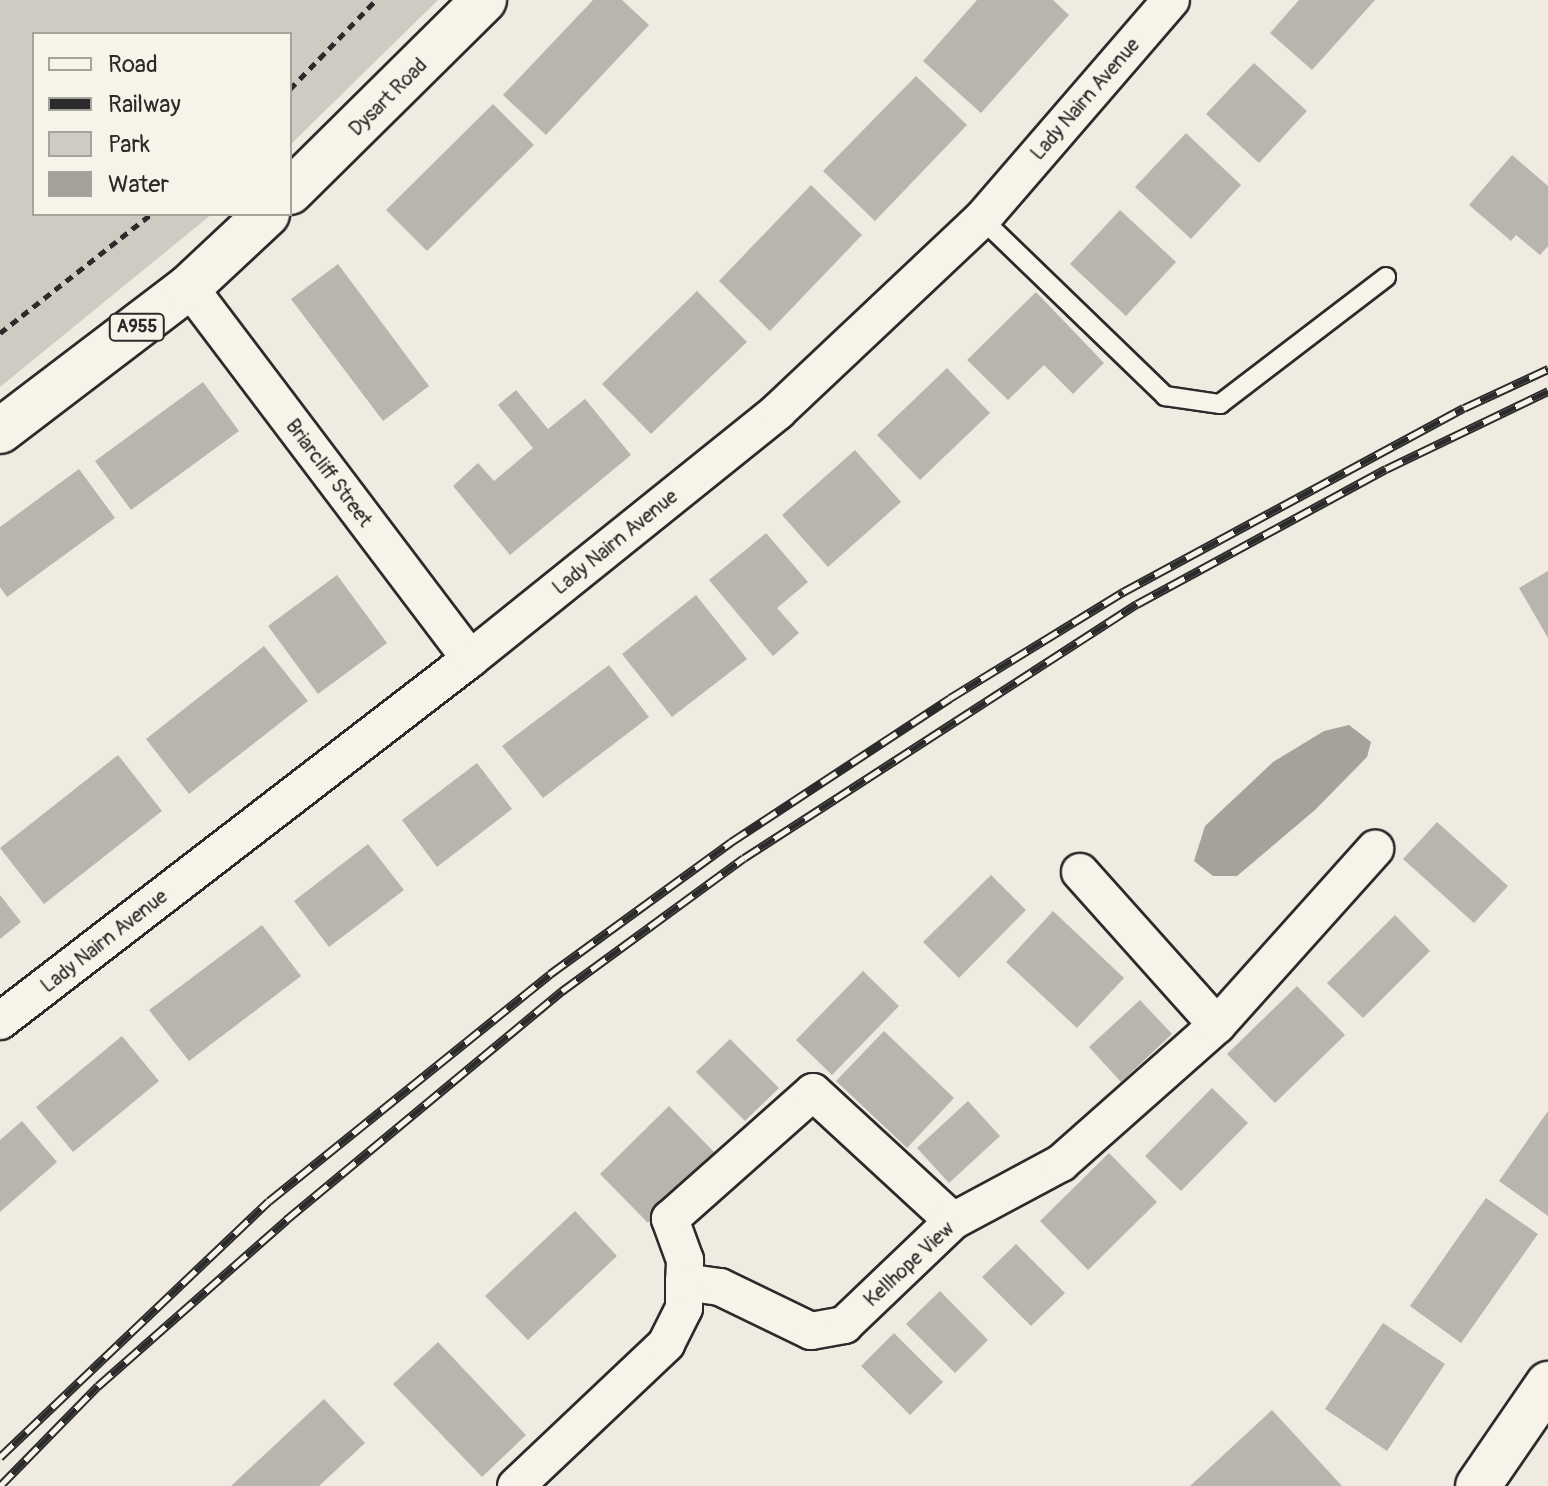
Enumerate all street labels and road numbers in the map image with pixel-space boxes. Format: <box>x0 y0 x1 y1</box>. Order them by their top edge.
street label: Lady Nairn Avenue <box>1025 33 1145 165</box>
street label: Dysart Road <box>344 53 432 141</box>
road number: A955 <box>107 313 167 341</box>
street label: Briarcliff Street <box>281 414 377 532</box>
street label: Lady Nairn Avenue <box>548 484 682 600</box>
street label: Lady Nairn Avenue <box>36 884 172 998</box>
street label: Kellhope View <box>859 1216 959 1312</box>

